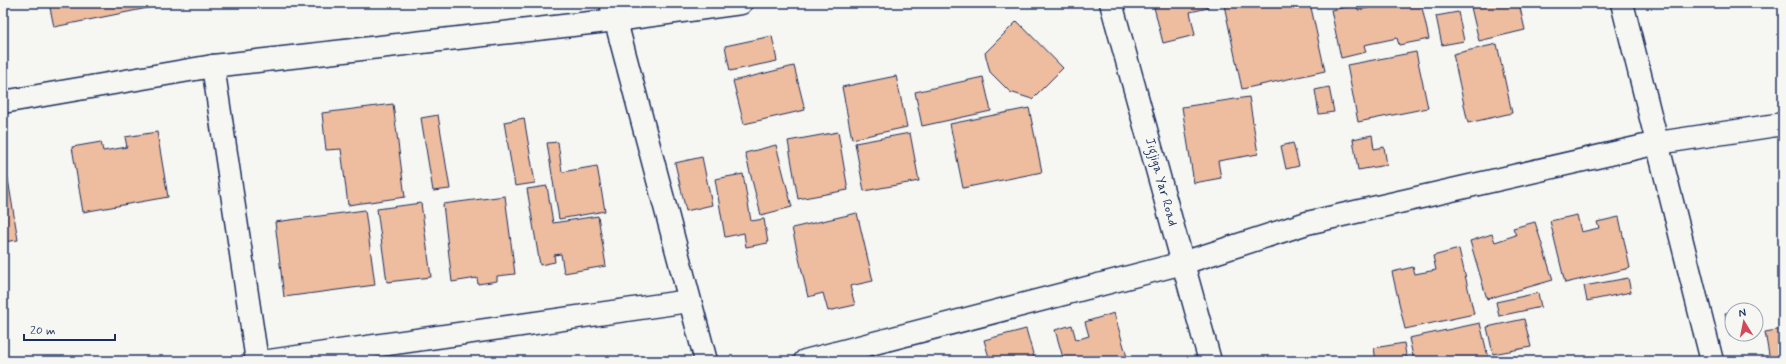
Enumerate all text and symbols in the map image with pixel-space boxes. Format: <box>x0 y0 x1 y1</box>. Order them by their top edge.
street label: Jigjiga Yar Road <box>1139 136 1181 229</box>
north arrow <box>1724 302 1764 342</box>
text: N <box>1738 306 1747 321</box>
scale bar <box>24 316 115 342</box>
text: 20 m <box>30 323 56 339</box>

